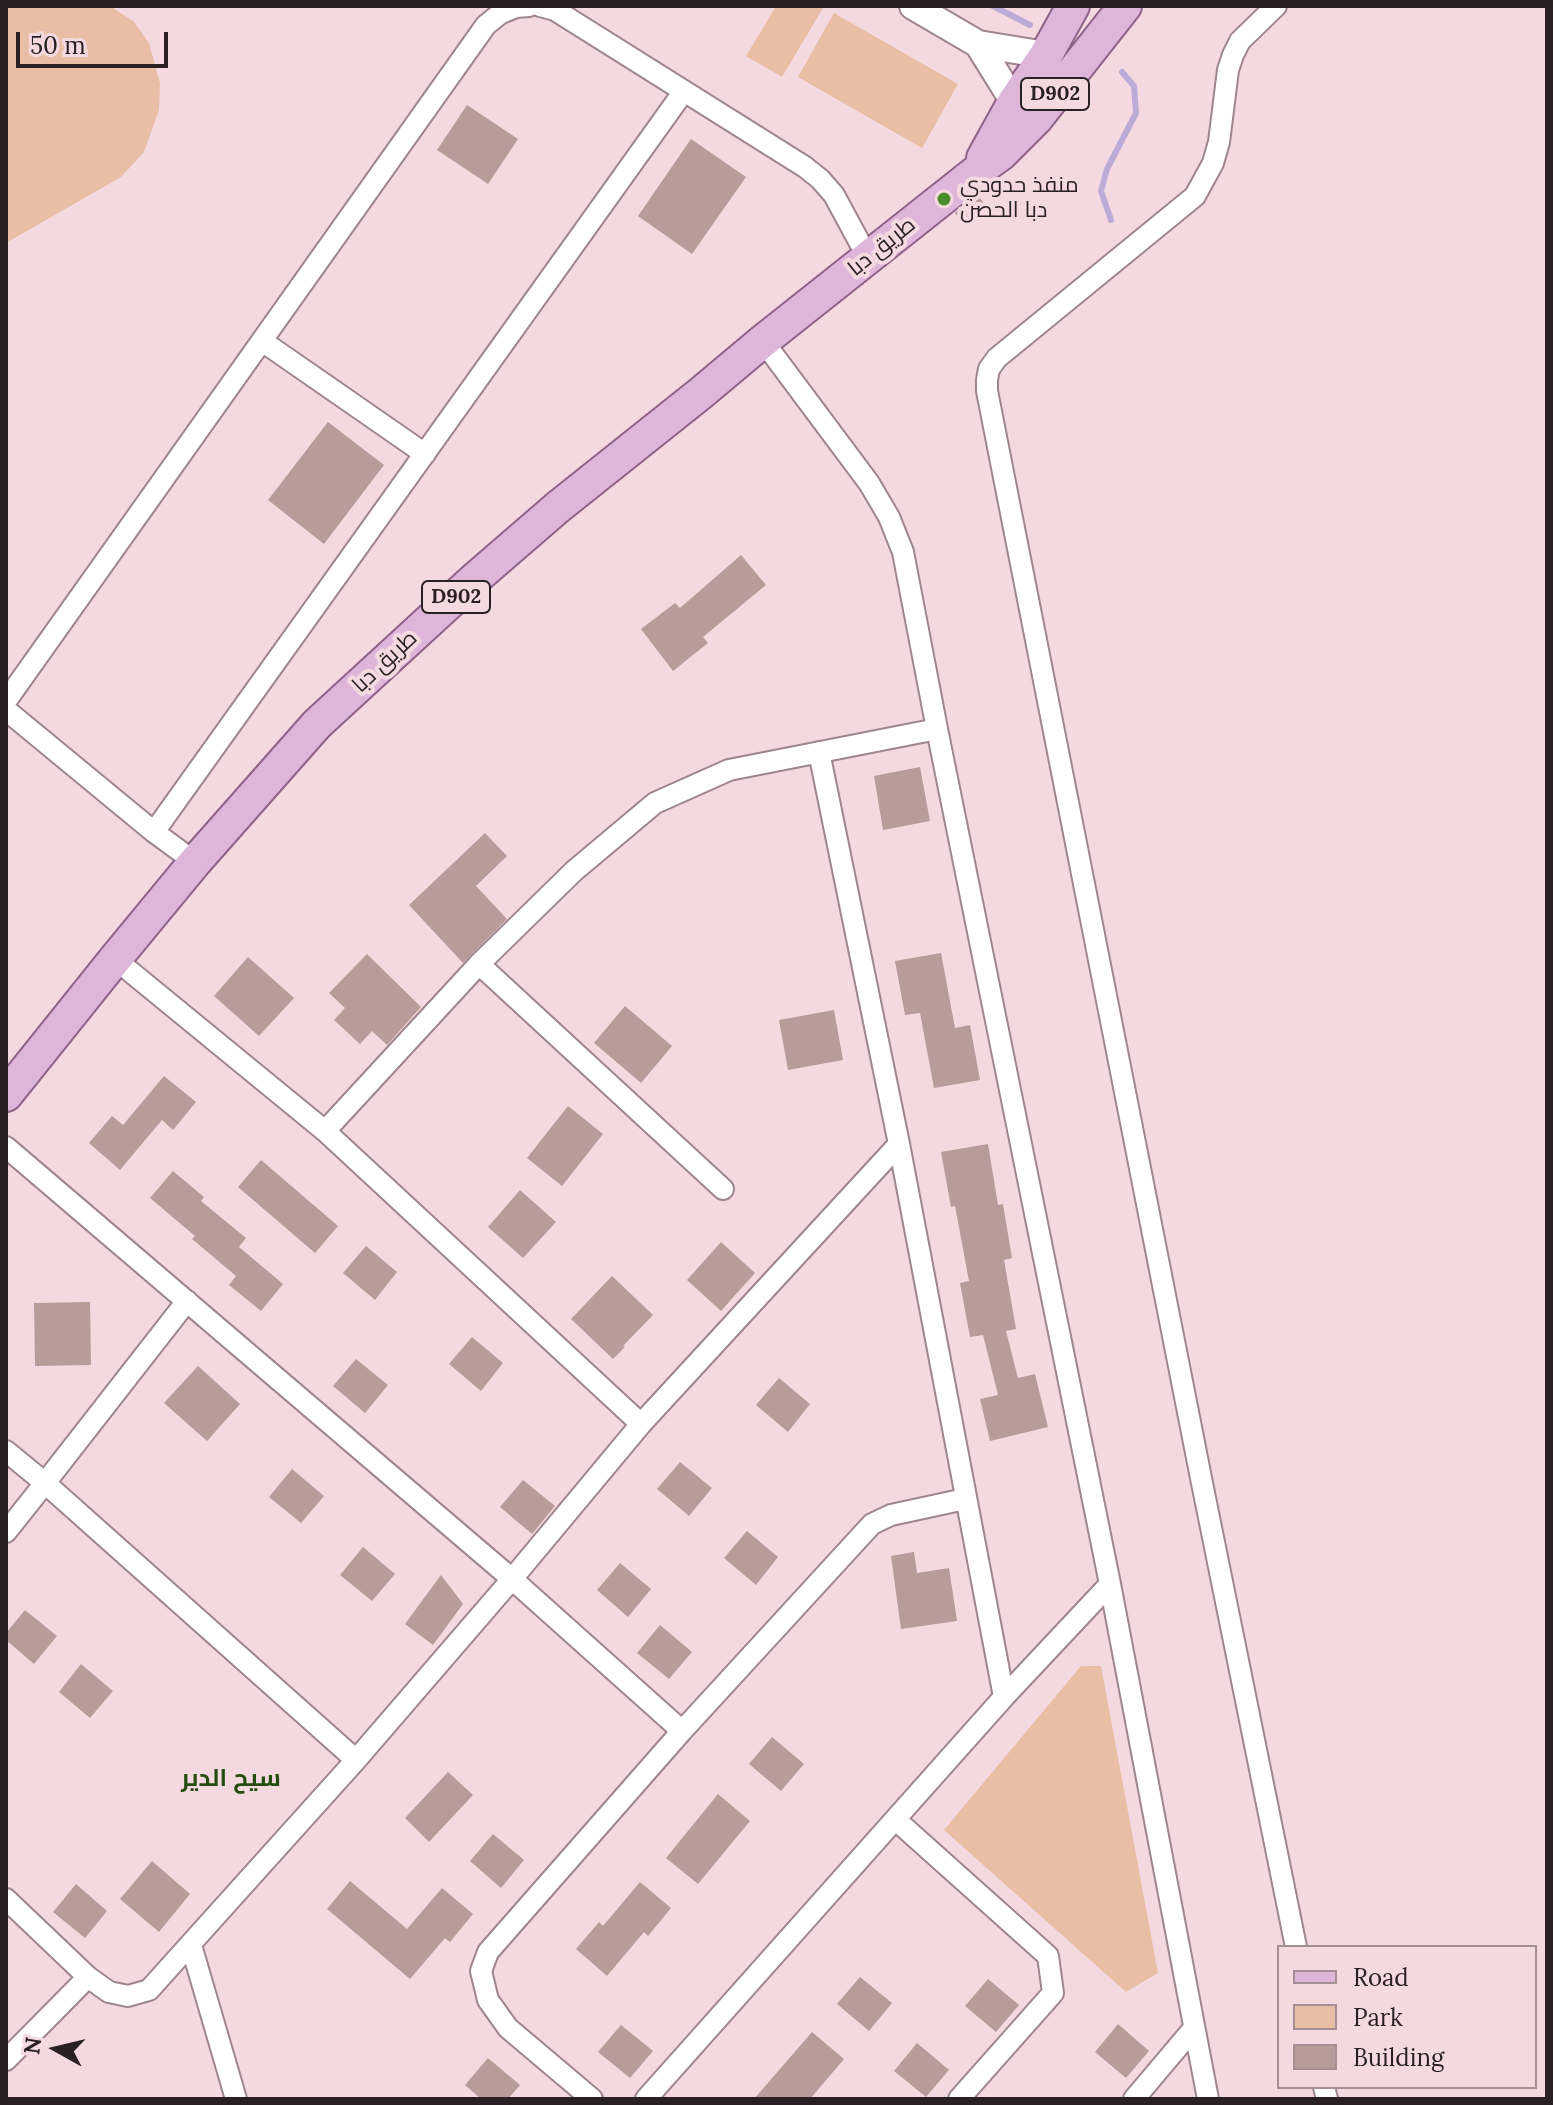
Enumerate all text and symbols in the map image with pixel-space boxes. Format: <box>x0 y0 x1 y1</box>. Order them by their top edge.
scale bar <box>20 16 172 66</box>
text: 50 m <box>30 30 86 61</box>
road number: D902 <box>1021 78 1089 110</box>
place label: منفذ حدودي دبا الحصن <box>960 173 1079 224</box>
marker: منفذ حدودي دبا الحصن <box>935 190 953 208</box>
street label: طريق دبا <box>843 212 921 282</box>
road number: D902 <box>422 581 490 613</box>
street label: طريق دبا <box>347 625 423 699</box>
district label: سيح الدير <box>181 1765 281 1793</box>
legend <box>1277 1945 1537 2089</box>
text: Road <box>1353 1962 1409 1993</box>
text: Park <box>1353 2002 1403 2033</box>
north arrow <box>16 2009 96 2089</box>
text: N <box>17 2035 47 2056</box>
text: Building <box>1353 2042 1444 2073</box>

